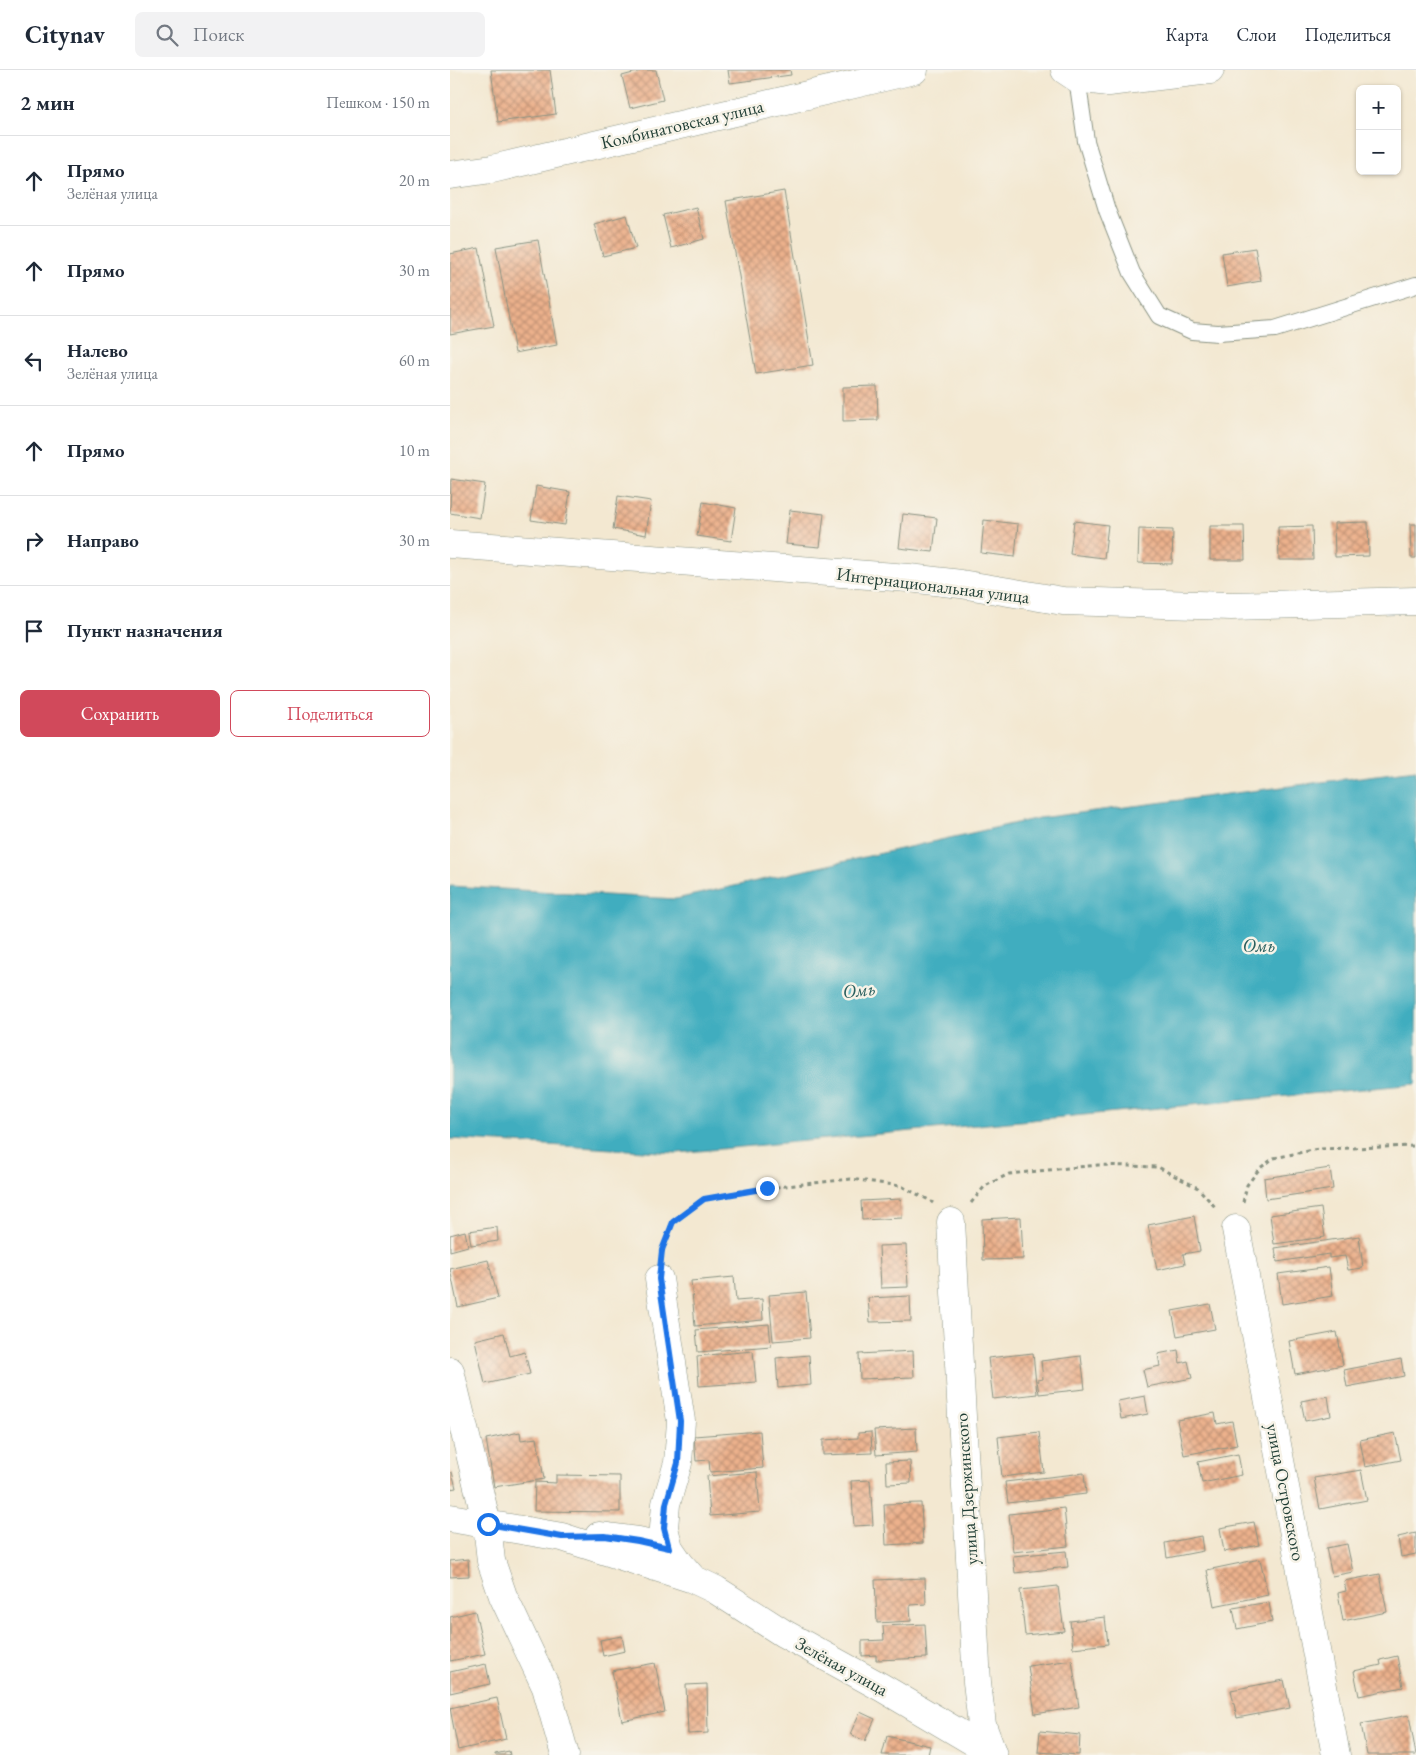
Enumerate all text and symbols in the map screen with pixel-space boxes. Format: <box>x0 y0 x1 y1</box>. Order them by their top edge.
search box <box>135 12 485 57</box>
text: Citynav <box>25 19 105 50</box>
icon: search <box>153 21 181 49</box>
text: Поиск <box>193 22 244 47</box>
text: Карта <box>1166 23 1209 46</box>
text: Слои <box>1237 23 1276 46</box>
text: Поделиться <box>1304 23 1391 46</box>
map controls <box>1356 85 1401 175</box>
button: + <box>1356 85 1401 130</box>
text: 2 мин <box>20 89 75 116</box>
text: Пешком · 150 m <box>326 92 430 113</box>
street label: Комбинатовская улица <box>598 94 766 154</box>
button: − <box>1356 130 1401 175</box>
text: Прямо <box>67 158 125 183</box>
icon: ahead <box>20 167 48 195</box>
text: 20 m <box>399 170 430 191</box>
text: Зелёная улица <box>67 183 158 204</box>
icon: ahead <box>20 257 48 285</box>
text: Прямо <box>67 258 125 283</box>
text: 30 m <box>399 260 430 281</box>
text: Налево <box>67 338 128 363</box>
icon: left <box>20 347 48 375</box>
text: 60 m <box>399 350 430 371</box>
text: Зелёная улица <box>67 363 158 384</box>
icon: ahead <box>20 437 48 465</box>
text: Прямо <box>67 438 125 463</box>
text: 10 m <box>399 440 430 461</box>
icon: right <box>20 527 48 555</box>
text: Направо <box>67 528 139 553</box>
text: 30 m <box>399 530 430 551</box>
street label: Интернациональная улица <box>835 562 1032 608</box>
icon: arrive <box>20 617 48 645</box>
text: Пункт назначения <box>67 618 223 643</box>
button: Сохранить <box>20 690 220 737</box>
button: Поделиться <box>230 690 430 737</box>
water label: Омь <box>1243 933 1276 958</box>
water label: Омь <box>841 976 877 1004</box>
route end <box>756 1177 779 1200</box>
street label: улица Дзержинского <box>949 1412 983 1566</box>
street label: улица Островского <box>1261 1421 1311 1563</box>
route start <box>477 1513 500 1536</box>
street label: Зелёная улица <box>792 1631 893 1701</box>

